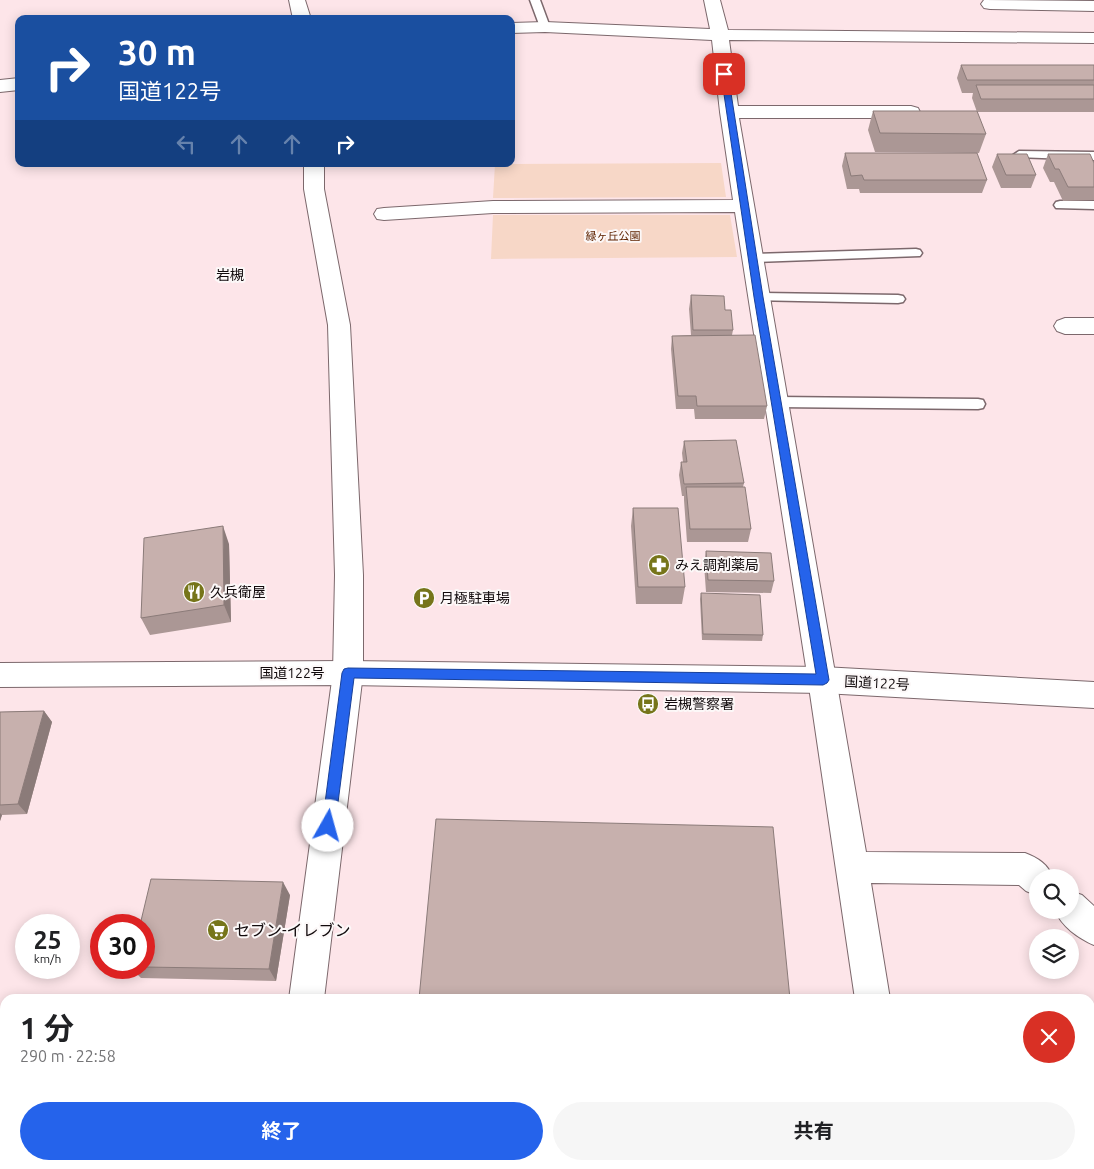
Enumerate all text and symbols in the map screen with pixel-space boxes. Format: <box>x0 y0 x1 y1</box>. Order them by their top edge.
text: 30 m <box>118 32 196 72</box>
icon: right <box>35 35 100 100</box>
pin <box>703 53 745 95</box>
icon: arrive <box>710 60 738 88</box>
text: 国道122号 <box>118 78 221 103</box>
icon: left <box>172 130 200 158</box>
icon: ahead <box>225 130 253 158</box>
icon: ahead <box>278 130 306 158</box>
icon: right <box>331 130 359 158</box>
park label: 緑ヶ丘公園 <box>586 230 641 242</box>
district label: 岩槻 <box>216 267 244 283</box>
pharmacy icon: みえ調剤薬局 <box>647 553 671 577</box>
place label: みえ調剤薬局 <box>675 557 759 573</box>
restaurant icon: 久兵衛屋 <box>182 580 206 604</box>
place label: 久兵衛屋 <box>210 584 266 600</box>
parking icon: 月極駐車場 <box>412 586 436 610</box>
place label: 月極駐車場 <box>440 590 510 606</box>
street label: 国道122号 <box>259 665 325 681</box>
street label: 国道122号 <box>844 673 910 693</box>
bus stop icon: 岩槻警察署 <box>636 692 660 716</box>
place label: 岩槻警察署 <box>664 696 734 712</box>
position arrow <box>301 799 353 851</box>
map controls <box>1029 869 1079 979</box>
button: search <box>1029 869 1079 919</box>
speed limit sign: 30 <box>90 914 155 979</box>
supermarket icon: セブン-イレブン <box>206 918 230 942</box>
place label: セブン-イレブン <box>234 921 351 939</box>
text: 25 <box>33 926 62 954</box>
button: layers <box>1029 929 1079 979</box>
text: km/h <box>34 952 61 965</box>
text: 1 分 <box>20 1011 74 1045</box>
button: close <box>1023 1011 1075 1063</box>
text: 290 m · 22:58 <box>20 1047 116 1065</box>
button: 終了 <box>20 1102 543 1160</box>
button: 共有 <box>553 1102 1075 1160</box>

